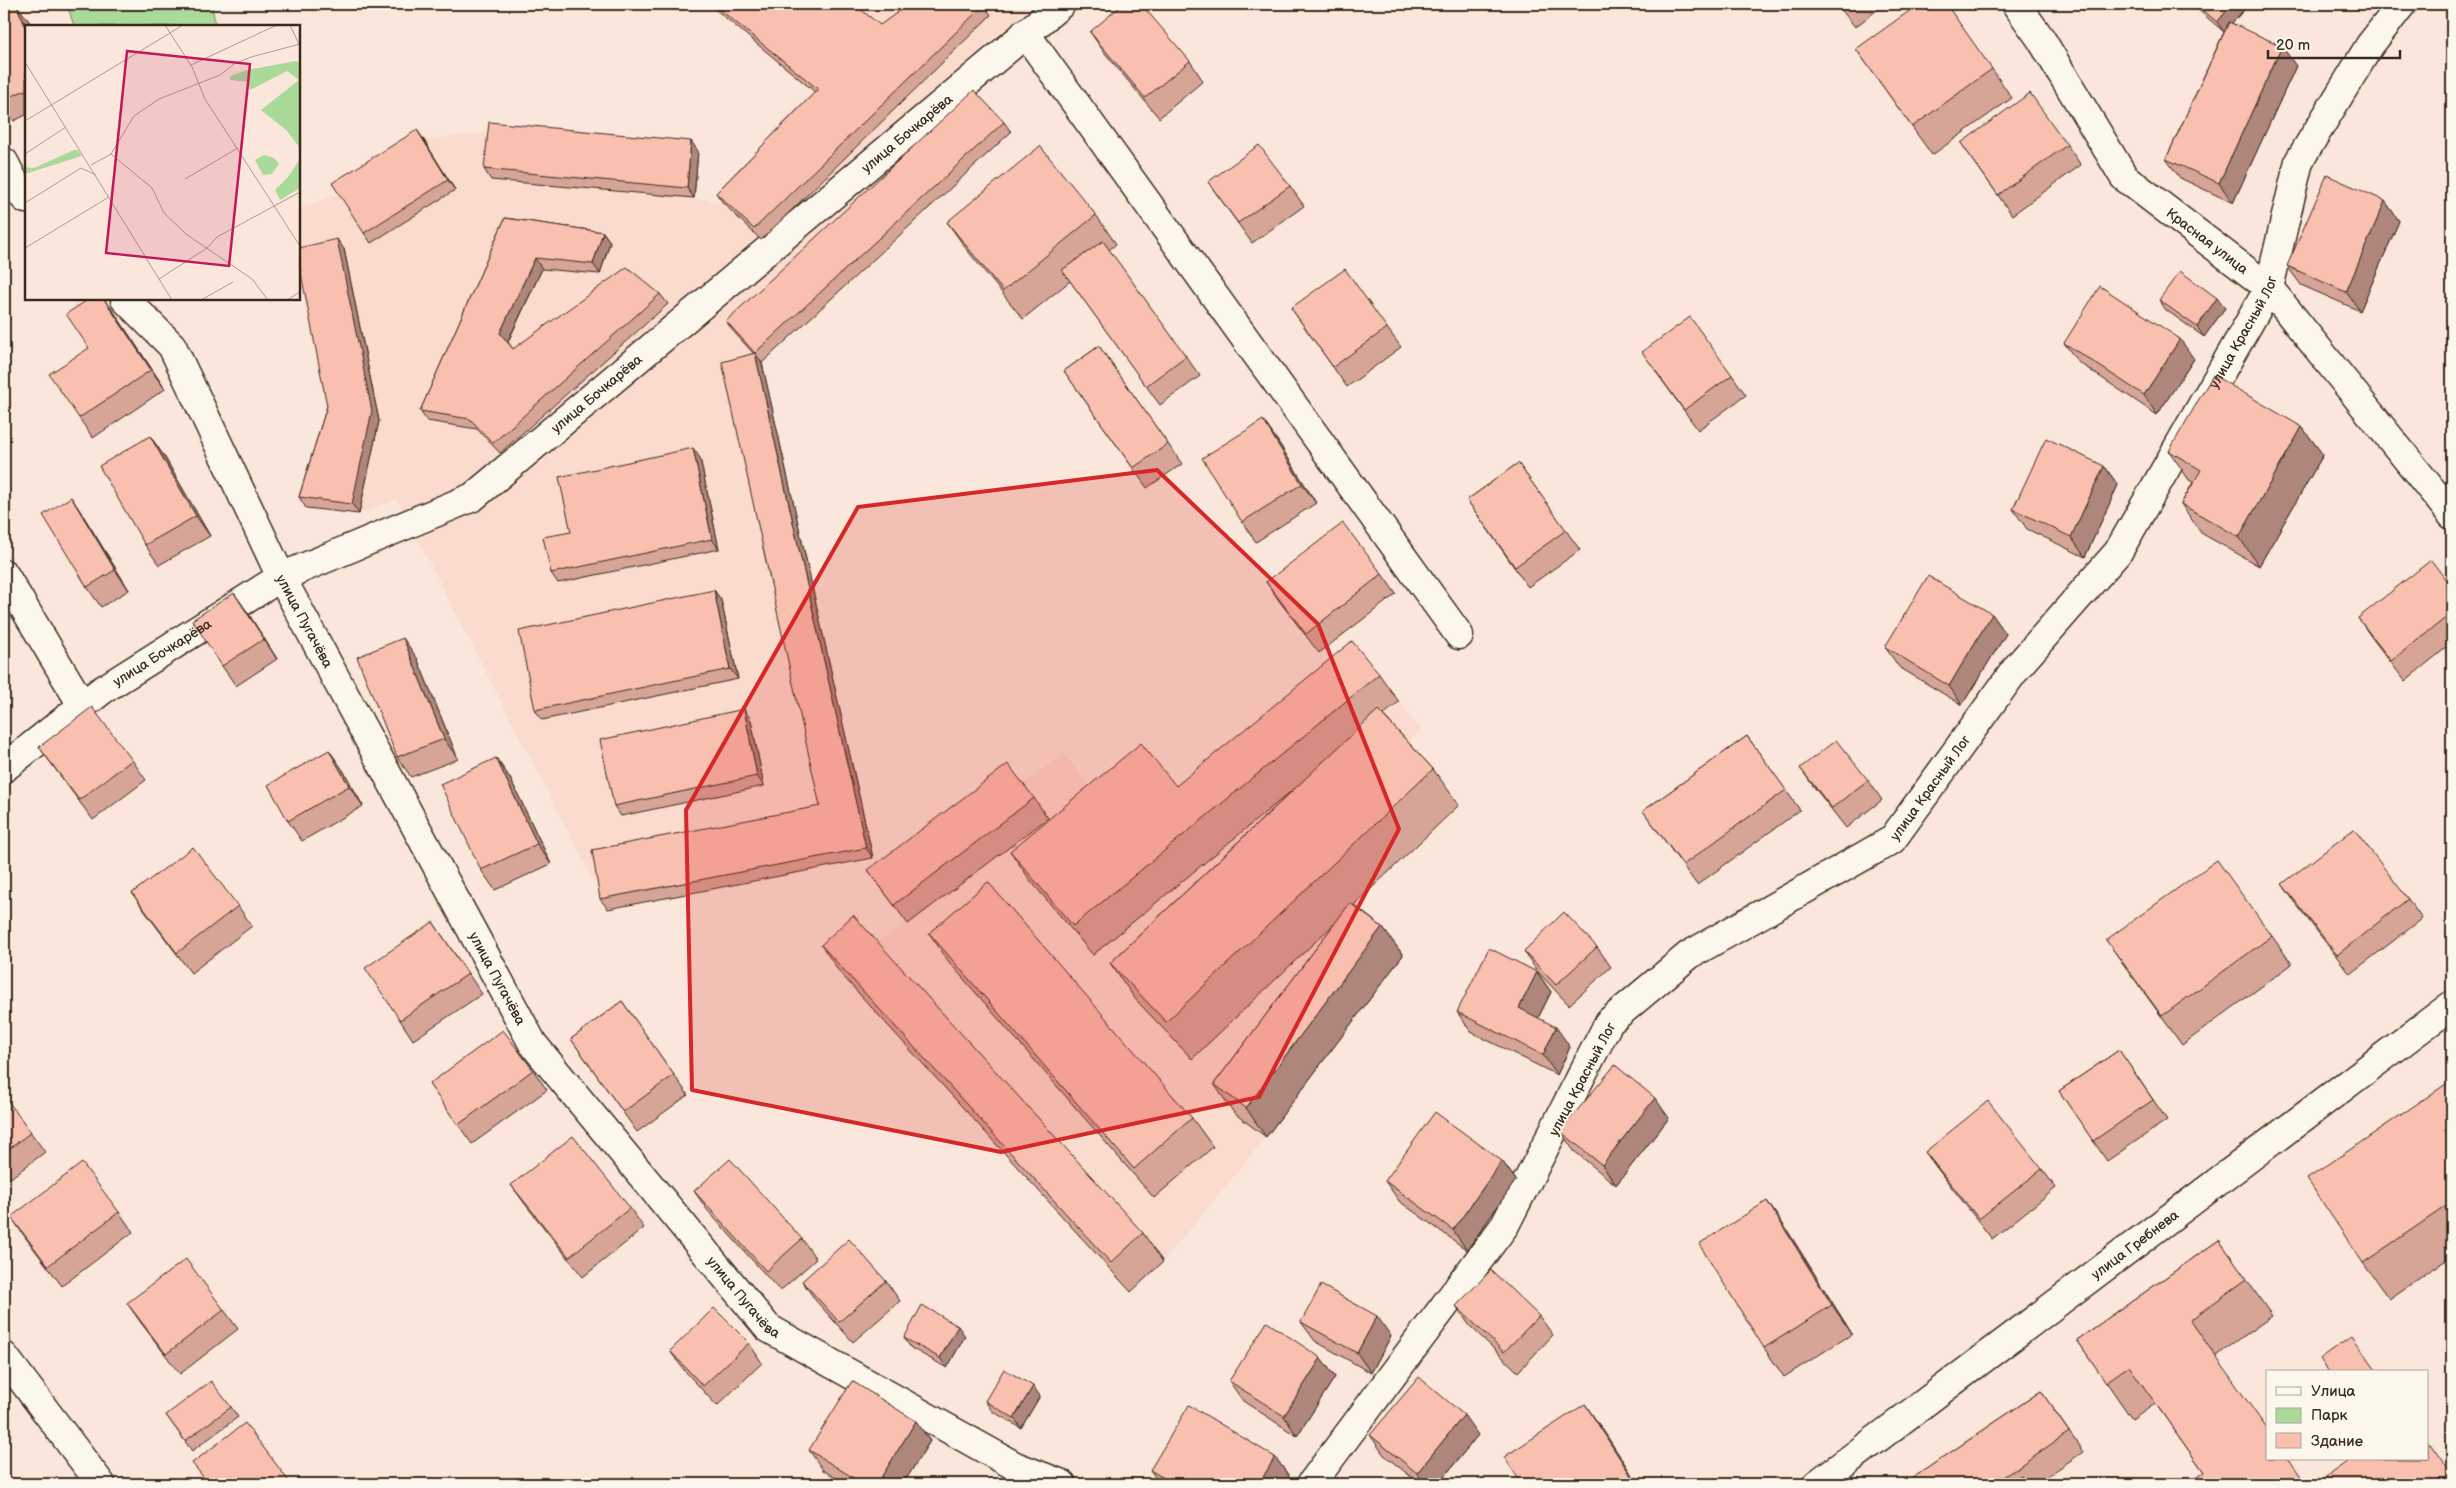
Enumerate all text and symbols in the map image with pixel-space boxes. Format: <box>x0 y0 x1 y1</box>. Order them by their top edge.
inset map <box>25 25 300 300</box>
scale bar <box>2268 28 2401 60</box>
text: 20 m <box>2276 36 2310 55</box>
street label: улица Бочкарёва <box>858 90 957 177</box>
street label: Красная улица <box>2163 204 2252 278</box>
street label: улица Красный Лог <box>2205 274 2281 391</box>
street label: улица Бочкарёва <box>548 350 646 437</box>
street label: улица Пугачёва <box>272 572 337 672</box>
street label: улица Бочкарёва <box>110 615 215 690</box>
street label: улица Красный Лог <box>1886 731 1975 844</box>
street label: улица Пугачёва <box>465 929 530 1029</box>
street label: улица Красный Лог <box>1545 1019 1620 1139</box>
street label: улица Гребнева <box>2088 1206 2183 1283</box>
street label: улица Пугачёва <box>703 1253 784 1342</box>
legend <box>2266 1370 2428 1460</box>
text: Улица <box>2311 1382 2356 1401</box>
text: Парк <box>2311 1406 2348 1425</box>
text: Здание <box>2311 1432 2363 1451</box>

